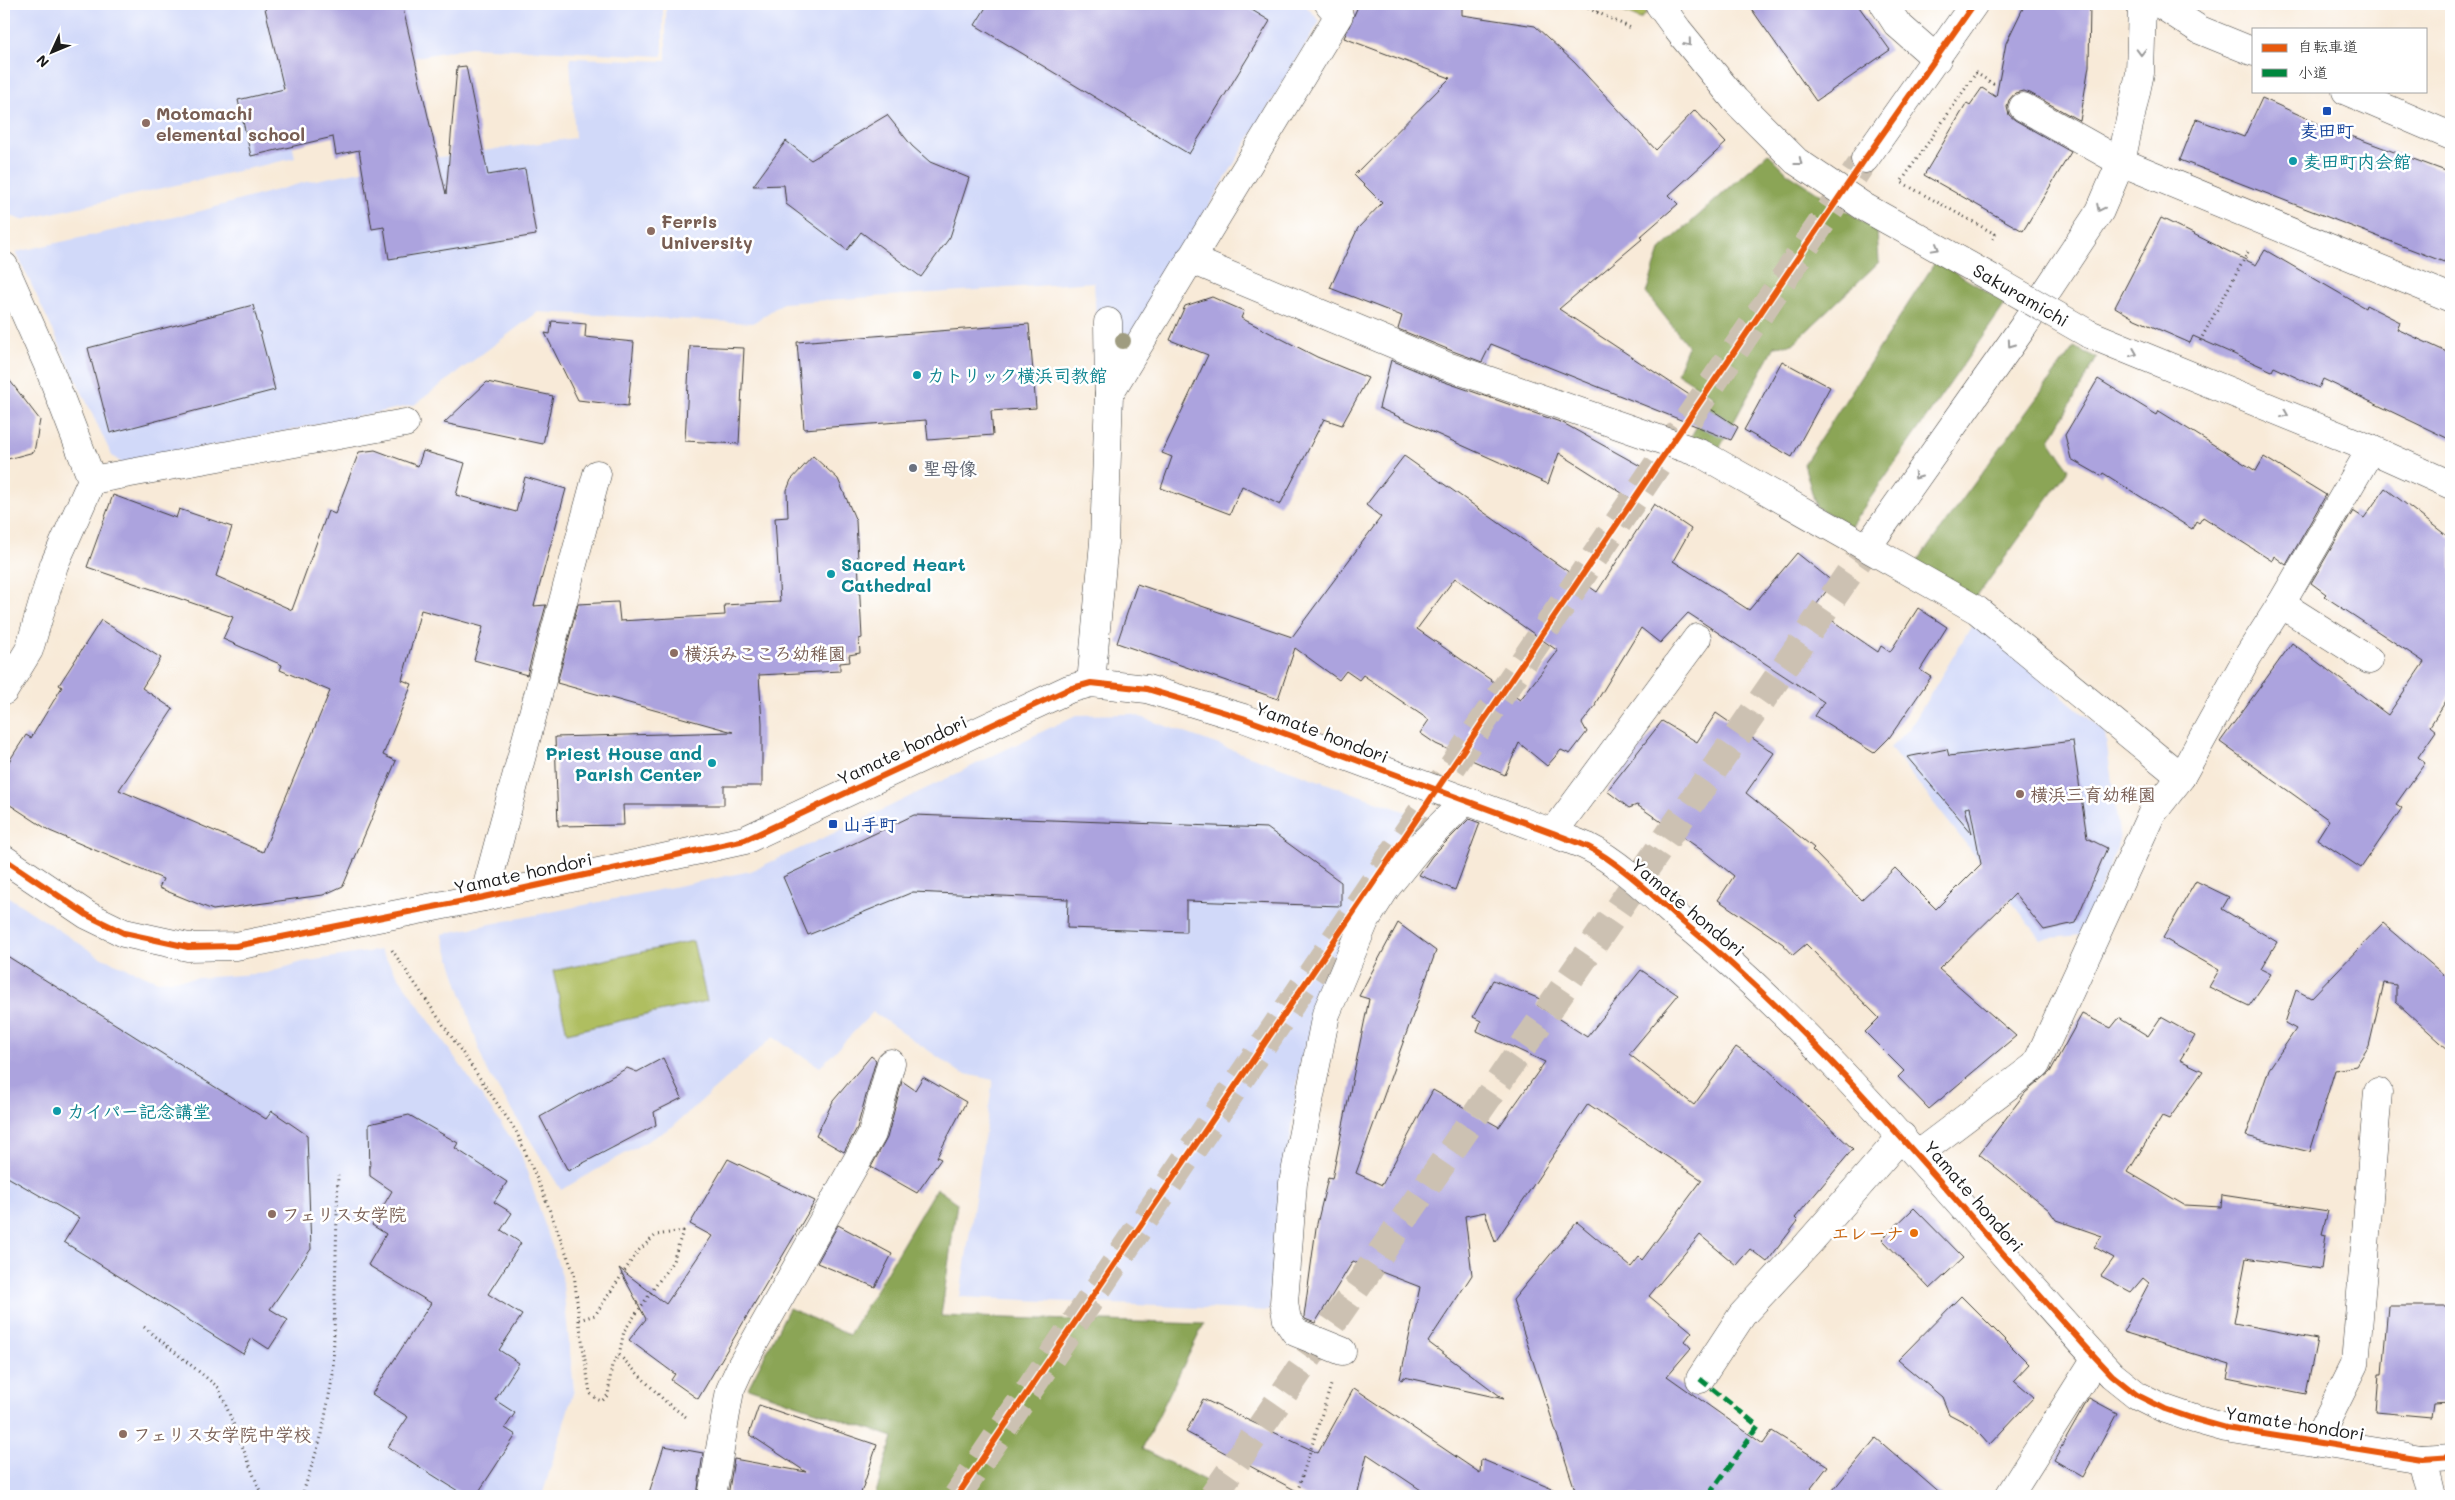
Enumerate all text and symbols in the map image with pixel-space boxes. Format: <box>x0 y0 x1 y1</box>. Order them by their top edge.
north arrow <box>28 28 78 78</box>
legend <box>2252 28 2428 92</box>
text: 自転車道 <box>2298 36 2358 56</box>
one-way arrow <box>1683 37 1691 46</box>
one-way arrow <box>2136 49 2146 57</box>
text: N <box>32 51 53 72</box>
text: 小道 <box>2298 62 2328 82</box>
place label: Motomachi elemental school <box>156 101 305 146</box>
marker: 麦田町 <box>2321 105 2333 117</box>
marker: Motomachi elemental school <box>140 117 152 129</box>
place label: 麦田町 <box>2300 118 2354 142</box>
place label: 麦田町内会館 <box>2303 149 2411 173</box>
marker: 麦田町内会館 <box>2287 155 2299 167</box>
one-way arrow <box>1793 156 1802 165</box>
one-way arrow <box>2096 203 2106 212</box>
place label: Ferris University <box>661 209 753 254</box>
marker: Ferris University <box>645 225 657 237</box>
one-way arrow <box>1931 241 1940 251</box>
street label: Sakuramichi <box>1969 258 2073 332</box>
one-way arrow <box>2008 338 2017 348</box>
one-way arrow <box>2130 347 2138 357</box>
place label: カトリック横浜司教館 <box>927 363 1107 387</box>
marker: カトリック横浜司教館 <box>911 369 923 381</box>
one-way arrow <box>2280 408 2289 418</box>
place label: 聖母像 <box>923 456 977 480</box>
marker: 聖母像 <box>907 462 919 474</box>
one-way arrow <box>1914 470 1923 480</box>
place label: Sacred Heart Cathedral <box>841 552 966 597</box>
marker: Sacred Heart Cathedral <box>825 568 837 580</box>
place label: 横浜みこころ幼稚園 <box>684 641 846 665</box>
marker: 横浜みこころ幼稚園 <box>668 647 680 659</box>
street label: Yamate hondori <box>1252 696 1392 768</box>
street label: Yamate hondori <box>833 709 971 791</box>
place label: Priest House and Parish Center <box>545 741 702 786</box>
marker: Priest House and Parish Center <box>706 757 718 769</box>
place label: 横浜三育幼稚園 <box>2030 782 2156 806</box>
marker: 横浜三育幼稚園 <box>2014 788 2026 800</box>
place label: 山手町 <box>843 812 897 836</box>
marker: 山手町 <box>827 818 839 830</box>
street label: Yamate hondori <box>452 847 594 899</box>
street label: Yamate hondori <box>1626 853 1750 961</box>
place label: カイパー記念講堂 <box>67 1099 211 1123</box>
marker: カイパー記念講堂 <box>51 1105 63 1117</box>
street label: Yamate hondori <box>1919 1135 2029 1257</box>
place label: フェリス女学院 <box>282 1202 407 1226</box>
marker: フェリス女学院 <box>266 1208 278 1220</box>
place label: エレーナ <box>1831 1221 1904 1245</box>
marker: エレーナ <box>1908 1227 1920 1239</box>
street label: Yamate hondori <box>2224 1400 2366 1446</box>
place label: フェリス女学院中学校 <box>133 1422 312 1446</box>
marker: フェリス女学院中学校 <box>117 1428 129 1440</box>

